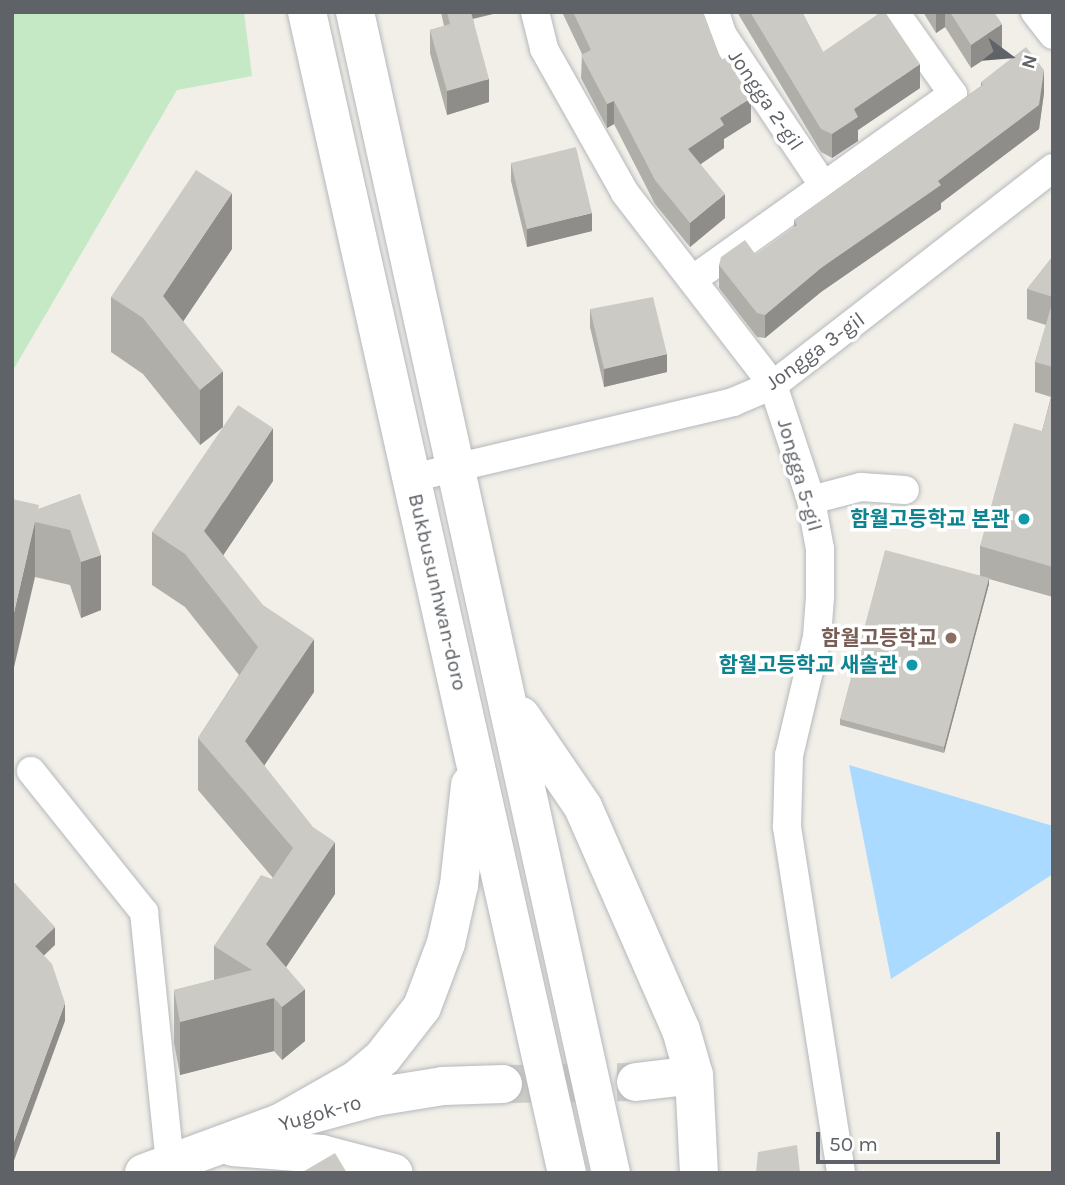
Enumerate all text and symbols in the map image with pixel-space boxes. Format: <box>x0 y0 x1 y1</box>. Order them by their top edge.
north arrow <box>974 21 1044 91</box>
street label: Jongga 2-gil <box>723 45 809 155</box>
text: N <box>1017 52 1042 71</box>
street label: Jongga 3-gil <box>760 307 870 395</box>
street label: Jongga 5-gil <box>772 416 828 534</box>
street label: Bukbusunhwan-doro <box>403 491 473 693</box>
place label: 함월고등학교 본관 <box>850 506 1010 532</box>
marker: 함월고등학교 본관 <box>1016 511 1032 527</box>
place label: 함월고등학교 <box>821 625 937 651</box>
marker: 함월고등학교 <box>943 630 959 646</box>
place label: 함월고등학교 새솔관 <box>719 652 898 678</box>
marker: 함월고등학교 새솔관 <box>904 657 920 673</box>
street label: Yugok-ro <box>276 1089 364 1137</box>
scale bar <box>820 1118 1004 1162</box>
text: 50 m <box>829 1132 878 1156</box>

